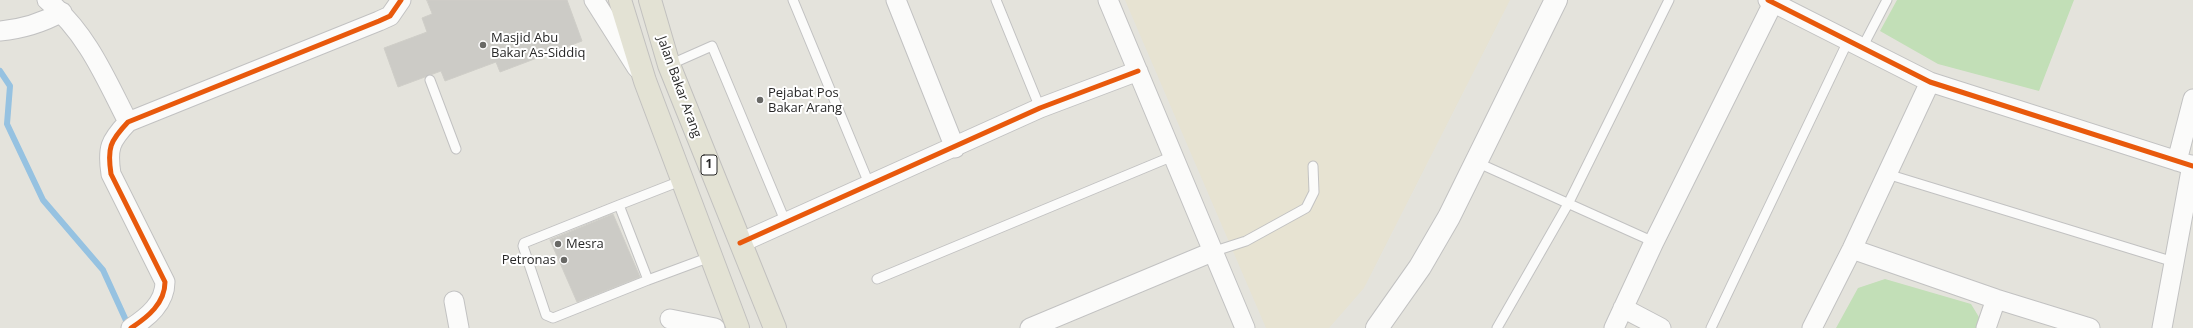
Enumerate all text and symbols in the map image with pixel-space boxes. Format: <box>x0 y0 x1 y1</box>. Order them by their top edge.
place label: Masjid Abu Bakar As-Siddiq <box>491 30 586 61</box>
street label: Jalan Bakar Arang <box>653 34 705 140</box>
marker: Masjid Abu Bakar As-Siddiq <box>478 40 488 50</box>
place label: Pejabat Pos Bakar Arang <box>768 85 842 116</box>
marker: Pejabat Pos Bakar Arang <box>755 95 765 105</box>
road number: 1 <box>701 155 717 175</box>
place label: Mesra <box>566 236 604 252</box>
marker: Mesra <box>553 239 563 249</box>
place label: Petronas <box>502 252 556 268</box>
marker: Petronas <box>559 255 569 265</box>

